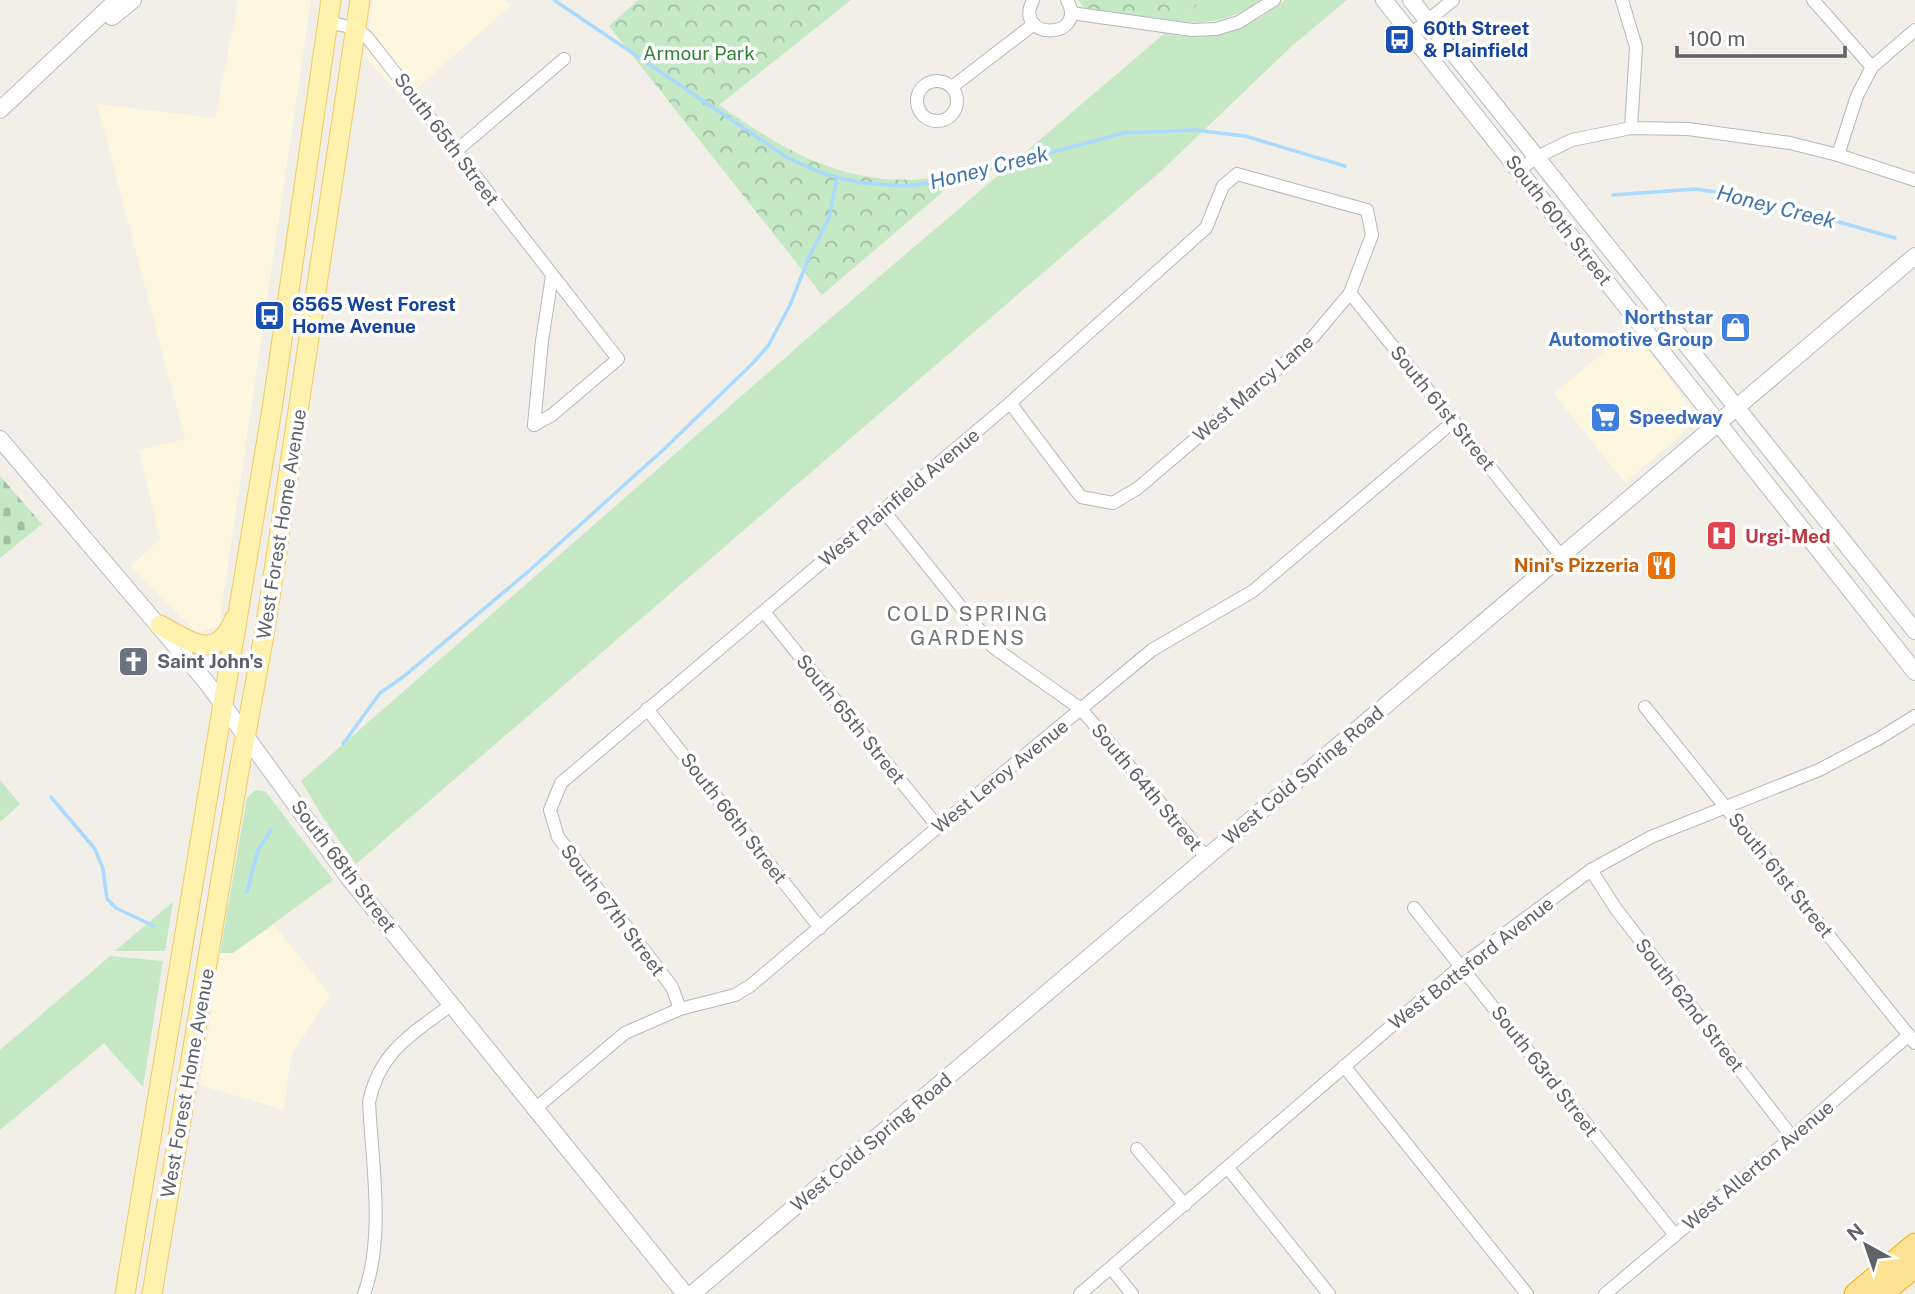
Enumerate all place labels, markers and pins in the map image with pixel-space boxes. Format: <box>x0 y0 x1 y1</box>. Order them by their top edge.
place label: 60th Street & Plainfield <box>1423 17 1529 61</box>
bus stop icon: 60th Street & Plainfield <box>1383 22 1417 56</box>
place label: 6565 West Forest Home Avenue <box>292 293 456 337</box>
bus stop icon: 6565 West Forest Home Avenue <box>252 298 286 332</box>
place label: Northstar Automotive Group <box>1548 306 1713 350</box>
shop icon: Northstar Automotive Group <box>1719 311 1753 345</box>
supermarket icon: Speedway <box>1589 400 1623 434</box>
place label: Speedway <box>1629 406 1723 428</box>
hospital icon: Urgi-Med <box>1705 519 1739 553</box>
place label: Urgi-Med <box>1745 525 1831 547</box>
restaurant icon: Nini's Pizzeria <box>1645 548 1679 582</box>
place label: Nini's Pizzeria <box>1514 554 1639 576</box>
church icon: Saint John's <box>117 644 151 678</box>
place label: Saint John's <box>157 650 263 672</box>

